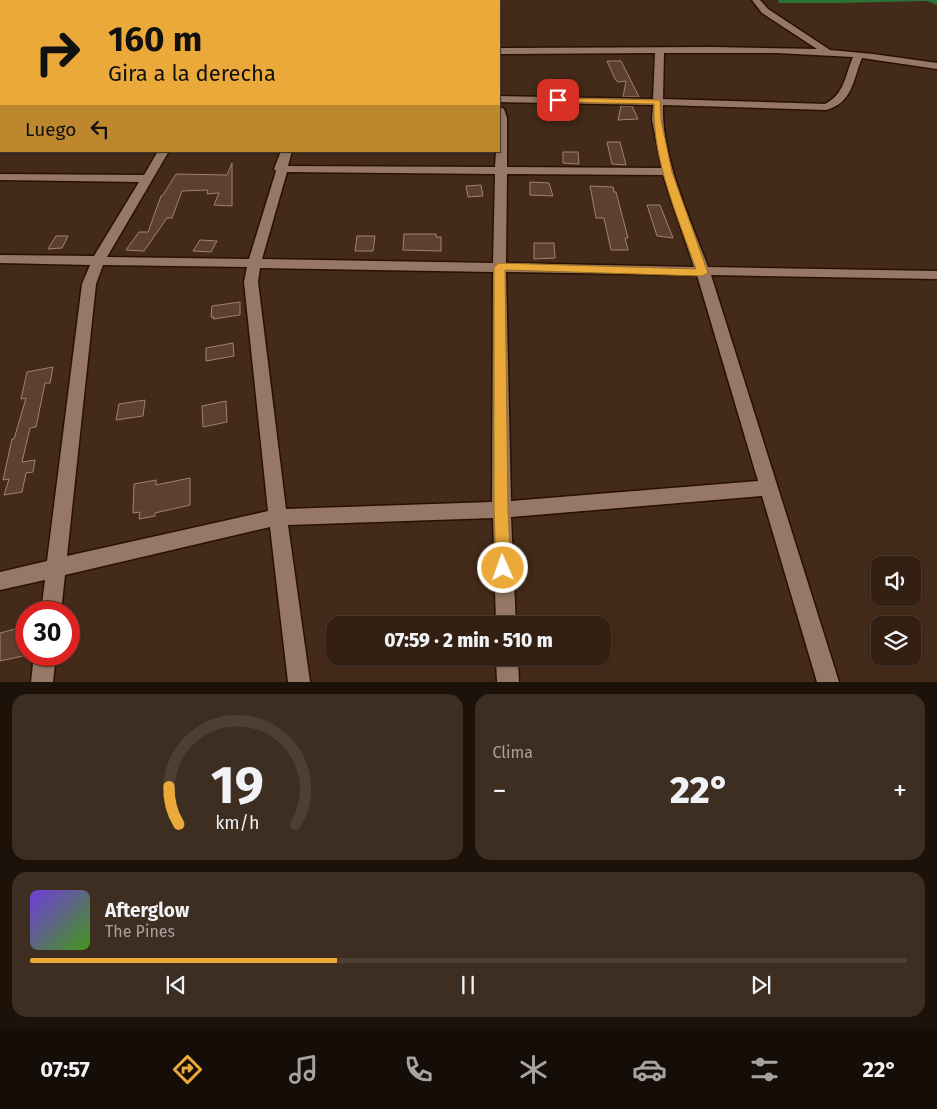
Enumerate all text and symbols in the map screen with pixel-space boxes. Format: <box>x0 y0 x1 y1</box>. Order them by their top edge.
text: 160 m <box>108 18 202 60</box>
icon: right <box>25 20 90 85</box>
text: Gira a la derecha <box>108 60 276 87</box>
pin <box>537 79 579 121</box>
icon: arrive <box>544 86 572 114</box>
icon: left <box>86 115 114 143</box>
text: Luego <box>25 118 76 141</box>
position arrow <box>476 541 528 593</box>
map controls <box>871 556 921 666</box>
button: sound <box>871 556 921 606</box>
speed limit sign: 30 <box>15 601 80 666</box>
button: layers <box>871 616 921 666</box>
text: 07:59 · 2 min · 510 m <box>384 629 553 652</box>
text: Clima <box>493 743 533 762</box>
text: 19 <box>211 754 264 817</box>
text: 22° <box>670 767 730 813</box>
text: − <box>493 774 507 807</box>
text: + <box>893 774 907 807</box>
text: km/h <box>215 812 259 834</box>
text: Afterglow <box>105 899 189 922</box>
text: The Pines <box>105 922 175 941</box>
icon: previous <box>162 971 190 999</box>
icon: pause <box>454 971 482 999</box>
icon: next <box>747 971 775 999</box>
icon: directions <box>170 1052 205 1087</box>
icon: music <box>286 1052 321 1087</box>
icon: phone <box>401 1052 436 1087</box>
icon: climate <box>516 1052 551 1087</box>
icon: car <box>632 1052 667 1087</box>
icon: filters <box>747 1052 782 1087</box>
text: 07:57 <box>40 1056 90 1083</box>
text: 22° <box>863 1056 897 1083</box>

